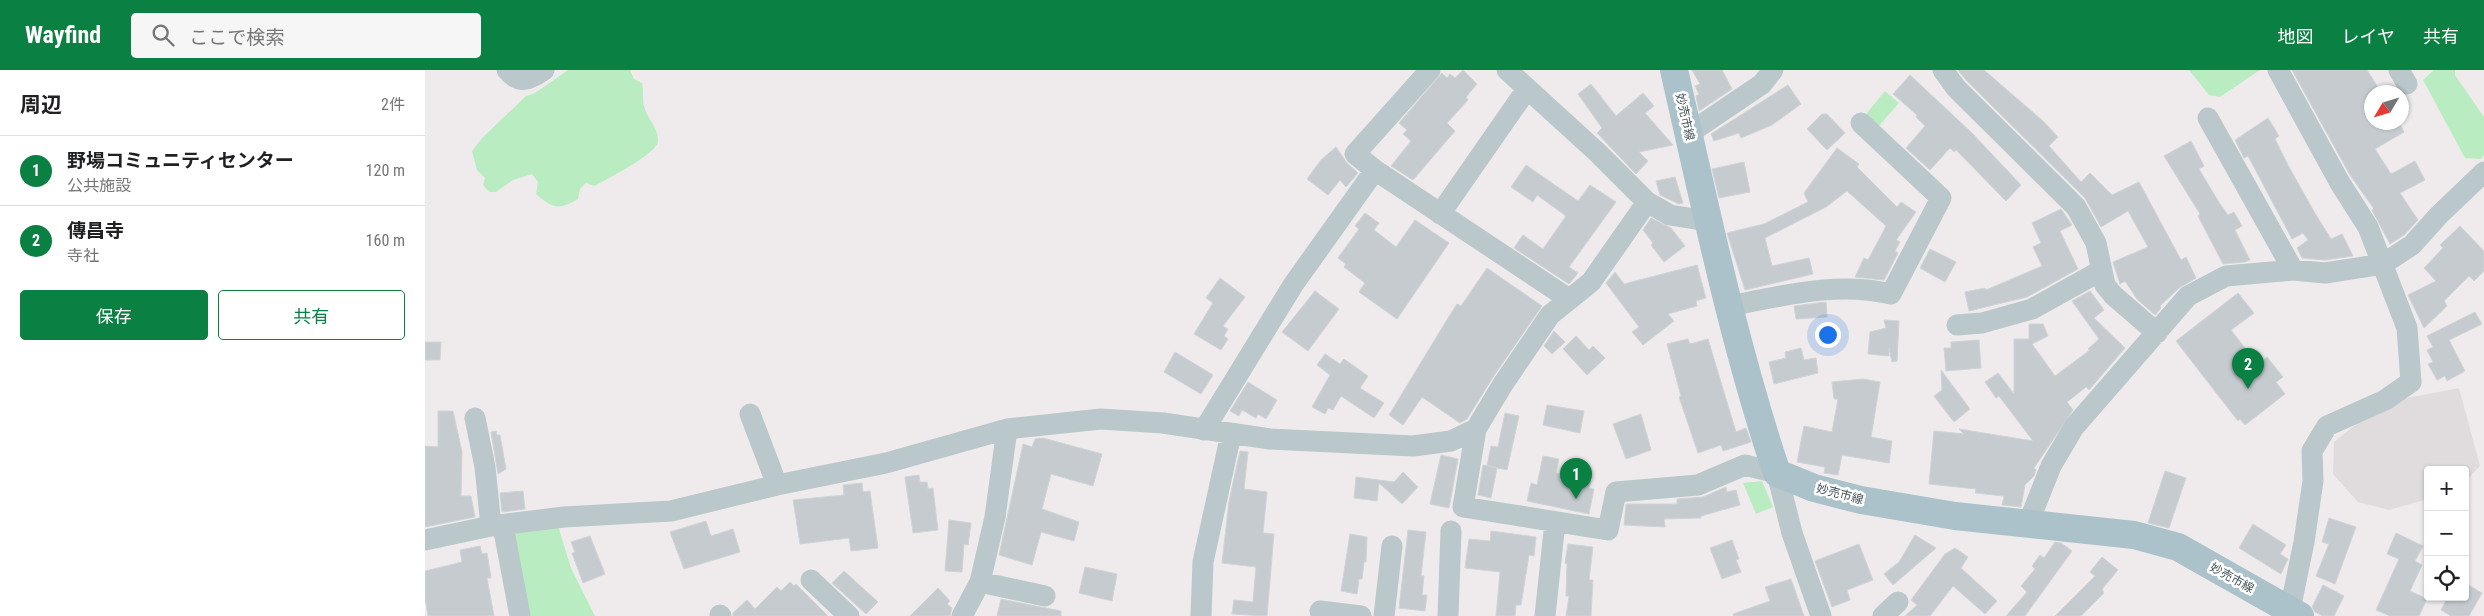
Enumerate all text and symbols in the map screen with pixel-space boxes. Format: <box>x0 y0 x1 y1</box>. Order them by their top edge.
search box <box>131 13 481 58</box>
text: Wayfind <box>25 21 101 49</box>
icon: search <box>149 21 177 49</box>
text: ここで検索 <box>189 26 284 49</box>
text: 地図 <box>2278 26 2314 47</box>
text: レイヤ <box>2342 26 2395 47</box>
text: 共有 <box>2423 26 2459 47</box>
north arrow <box>2364 85 2409 130</box>
street label: 妙売市線 <box>1673 92 1697 142</box>
text: 周辺 <box>20 93 62 117</box>
text: 2件 <box>381 95 405 114</box>
text: 野場コミュニティセンター <box>67 149 294 172</box>
text: 1 <box>32 161 40 180</box>
text: 120 m <box>366 161 405 180</box>
text: 公共施設 <box>67 176 131 195</box>
text: 傳昌寺 <box>67 219 124 242</box>
text: 2 <box>32 231 40 250</box>
text: 160 m <box>366 231 405 250</box>
text: 寺社 <box>67 246 99 265</box>
button: 保存 <box>20 290 208 340</box>
button: 共有 <box>218 290 405 340</box>
your location <box>1815 322 1841 348</box>
pin: 2 <box>2232 348 2264 389</box>
pin: 1 <box>1560 458 1592 499</box>
map controls <box>2424 466 2469 601</box>
button: + <box>2424 466 2469 511</box>
street label: 妙売市線 <box>1815 481 1865 507</box>
button: − <box>2424 511 2469 556</box>
button: locate <box>2424 556 2469 601</box>
street label: 妙売市線 <box>2208 560 2256 596</box>

